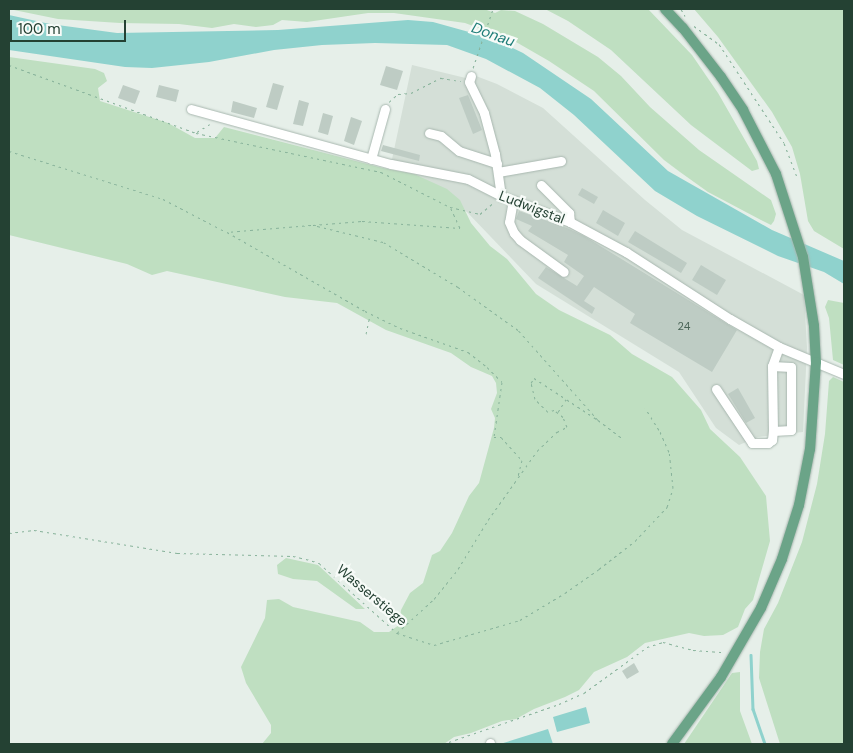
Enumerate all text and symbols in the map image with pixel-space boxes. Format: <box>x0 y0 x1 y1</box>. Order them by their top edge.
scale bar <box>12 10 129 42</box>
text: 100 m <box>18 19 61 39</box>
water label: Donau <box>469 19 517 51</box>
street label: Ludwigstal <box>497 187 567 227</box>
house number: 24 <box>678 319 690 333</box>
street label: Wasserstiege <box>333 561 411 629</box>

